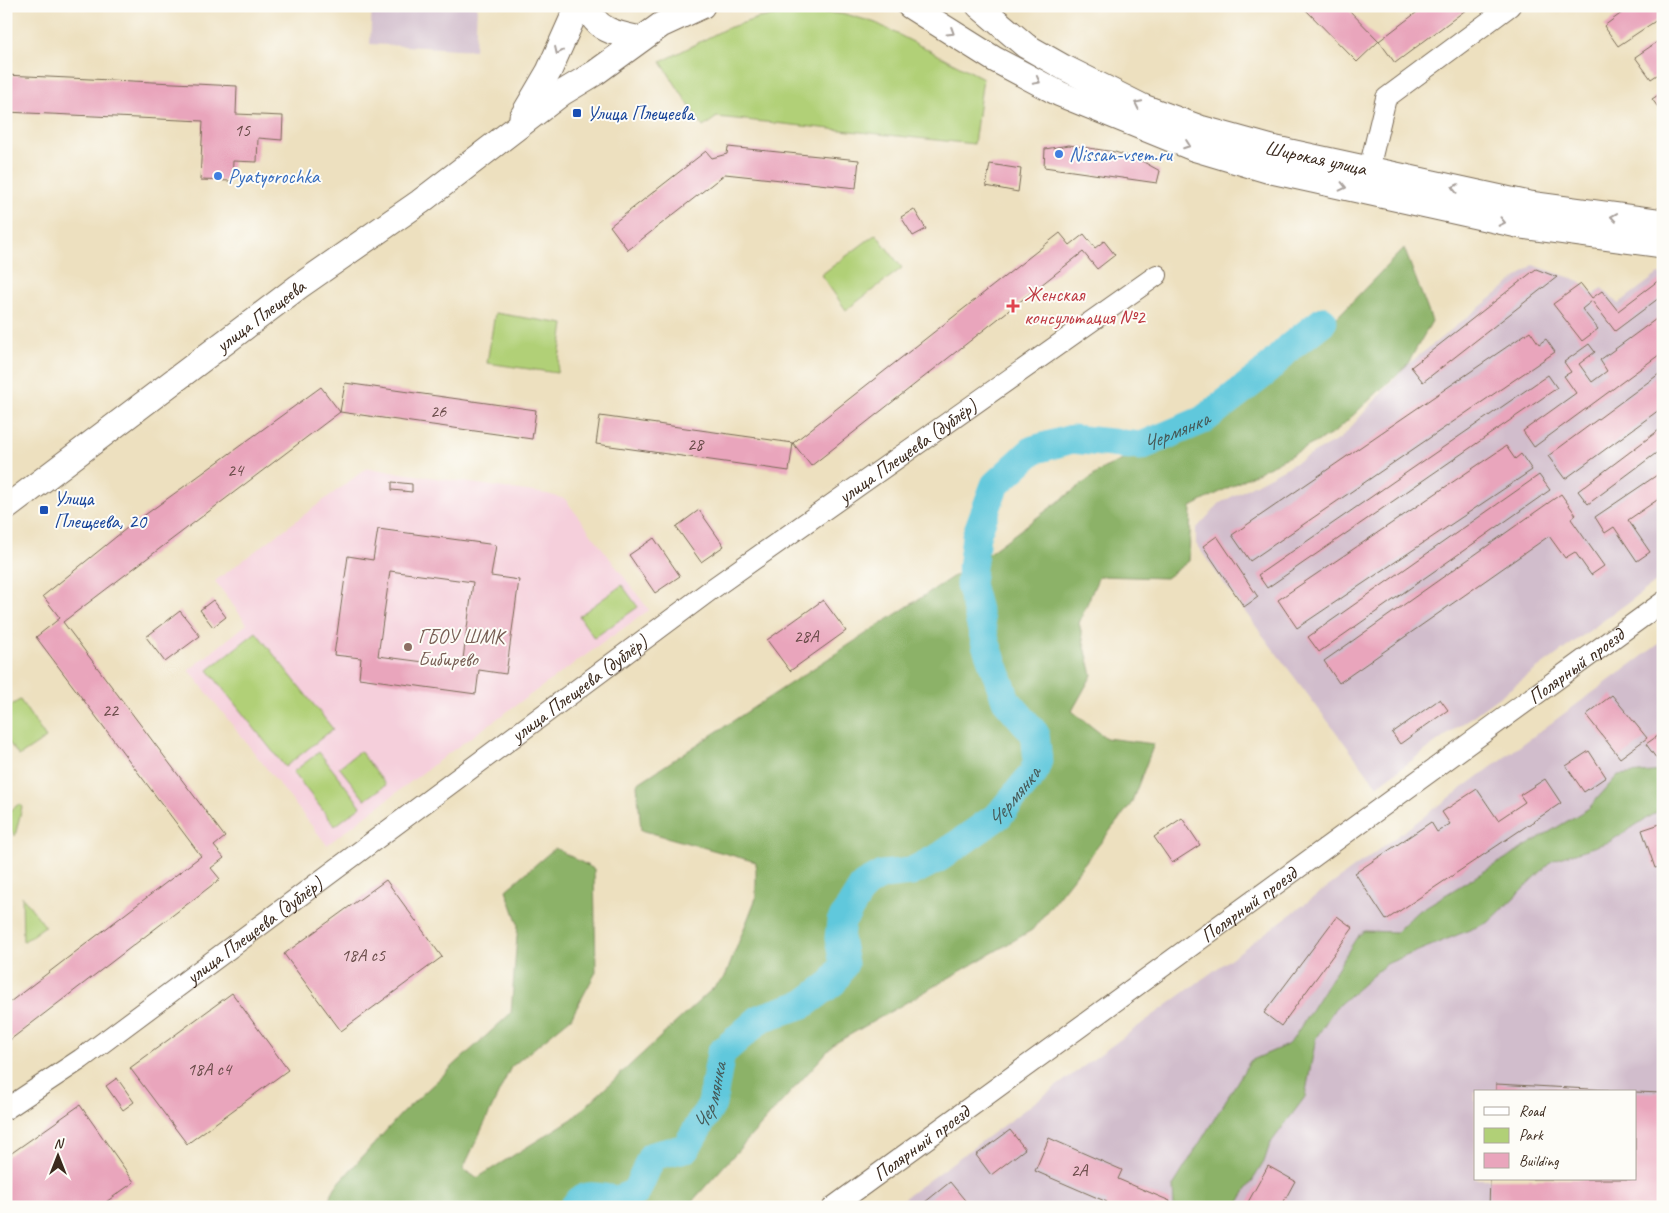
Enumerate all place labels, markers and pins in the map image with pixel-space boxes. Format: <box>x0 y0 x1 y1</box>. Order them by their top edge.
place label: Улица Плещеева <box>587 101 695 126</box>
marker: Улица Плещеева <box>571 107 583 119</box>
place label: Nissan-vsem.ru <box>1069 142 1174 167</box>
marker: Nissan-vsem.ru <box>1053 148 1065 160</box>
place label: Pyatyorochka <box>228 164 321 189</box>
marker: Pyatyorochka <box>212 170 224 182</box>
place label: Женская консультация №2 <box>1024 282 1147 330</box>
marker: Женская консультация №2 <box>1006 299 1020 313</box>
place label: Улица Плещеева, 20 <box>54 486 148 534</box>
marker: Улица Плещеева, 20 <box>38 504 50 516</box>
place label: ГБОУ ШМК Бибирево <box>418 624 507 672</box>
marker: ГБОУ ШМК Бибирево <box>402 641 414 653</box>

